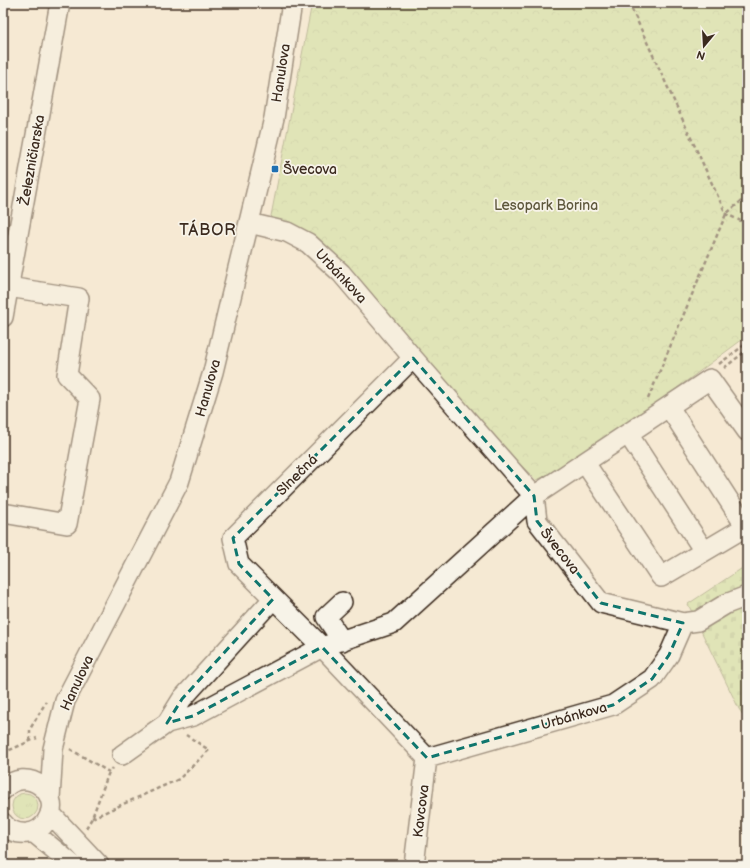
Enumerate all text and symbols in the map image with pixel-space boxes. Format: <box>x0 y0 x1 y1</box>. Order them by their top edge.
north arrow <box>684 26 724 66</box>
street label: Hanulova <box>268 42 294 104</box>
text: N <box>695 48 707 62</box>
street label: Železničiarska <box>15 113 48 207</box>
place label: Švecova <box>283 160 337 178</box>
marker: Švecova <box>270 164 280 174</box>
park label: Lesopark Borina <box>494 197 598 214</box>
district label: TÁBOR <box>179 219 237 240</box>
street label: Urbánkova <box>312 245 370 307</box>
street label: Hanulova <box>192 357 224 419</box>
street label: Slnečná <box>273 451 321 499</box>
street label: Švecova <box>537 524 584 578</box>
street label: Hanulova <box>57 653 97 713</box>
street label: Urbánkova <box>539 698 609 734</box>
street label: Kavcova <box>409 784 433 838</box>

